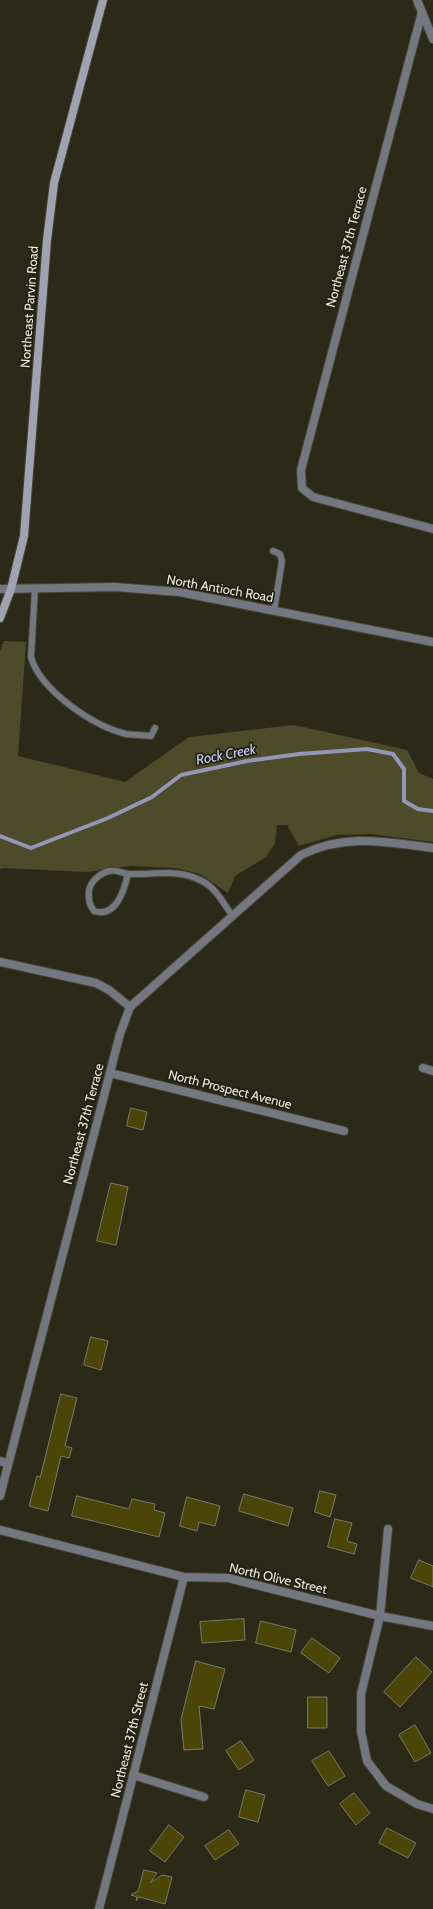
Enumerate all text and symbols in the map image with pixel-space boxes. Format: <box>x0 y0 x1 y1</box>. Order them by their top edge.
street label: Northeast 37th Terrace <box>323 185 371 309</box>
street label: Northeast Parvin Road <box>18 245 42 369</box>
street label: North Antioch Road <box>165 572 275 606</box>
water label: Rock Creek <box>195 741 257 769</box>
street label: Northeast 37th Terrace <box>60 1062 108 1186</box>
street label: North Prospect Avenue <box>167 1067 293 1113</box>
street label: North Olive Street <box>228 1560 328 1598</box>
street label: Northeast 37th Street <box>108 1681 152 1799</box>

